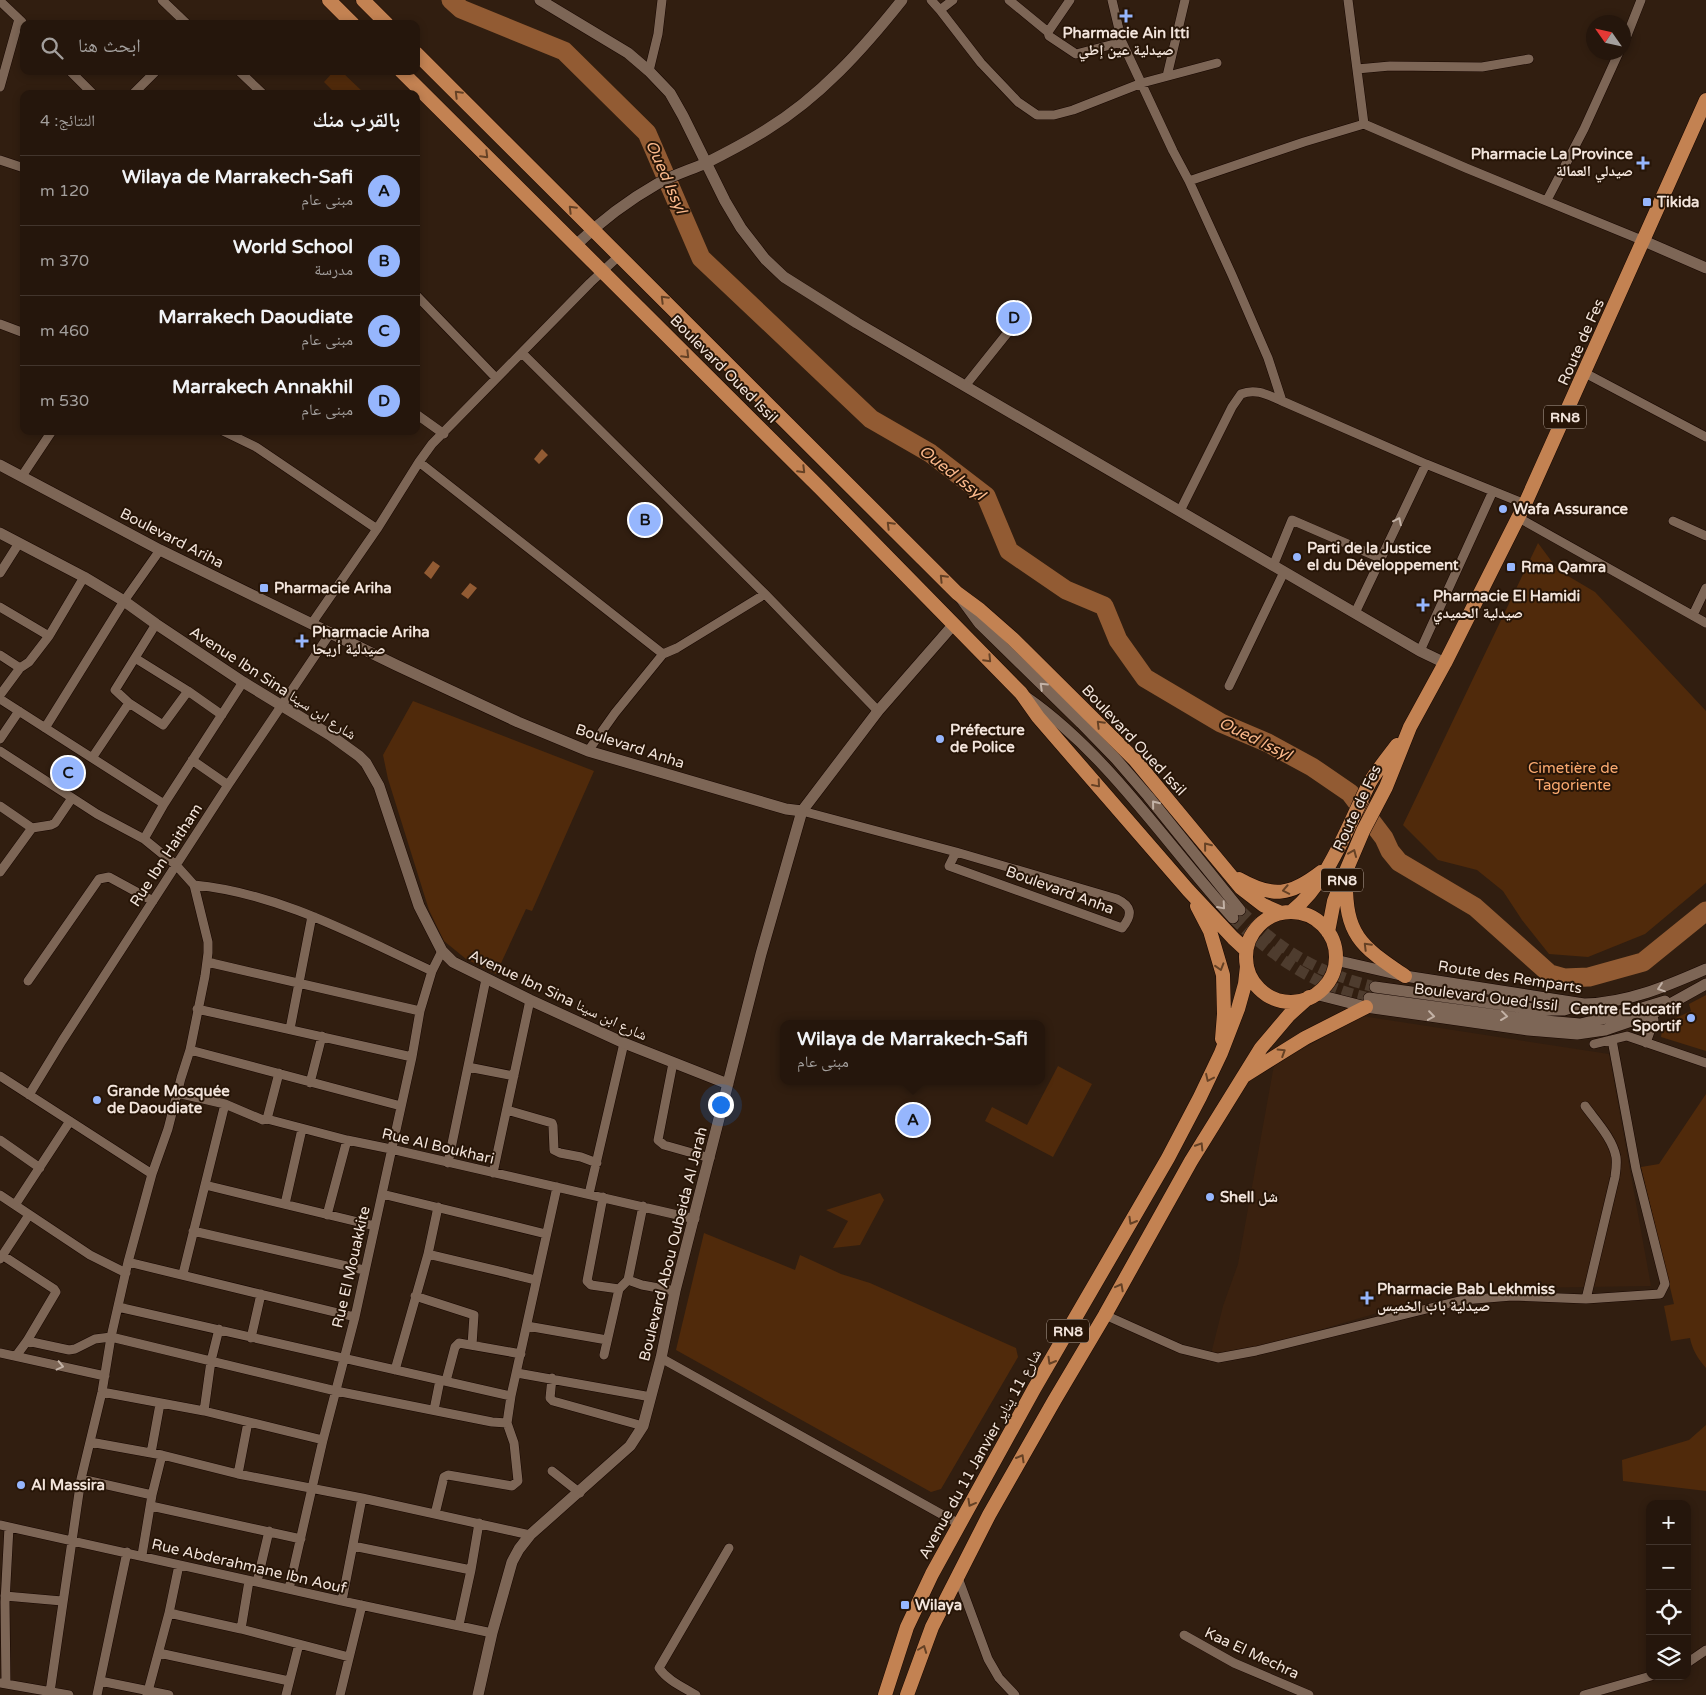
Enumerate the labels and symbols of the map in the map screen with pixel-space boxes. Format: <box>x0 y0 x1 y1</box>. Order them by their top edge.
marker: Pharmacie Ain Itti صيدلية عين إطي <box>1120 10 1132 22</box>
north arrow <box>1586 15 1631 60</box>
place label: Pharmacie Ain Itti صيدلية عين إطي <box>1063 24 1189 62</box>
one-way arrow <box>454 91 463 100</box>
water label: Oued Issyl <box>641 137 692 219</box>
place label: Pharmacie La Province صيدلي العمالة <box>1471 145 1633 183</box>
one-way arrow <box>479 149 488 158</box>
marker: Pharmacie La Province صيدلي العمالة <box>1637 157 1649 169</box>
place label: Tikida <box>1656 193 1700 211</box>
marker: Tikida <box>1641 196 1653 208</box>
one-way arrow <box>569 206 578 215</box>
one-way arrow <box>661 295 670 304</box>
street label: Route de Fes <box>1554 296 1608 388</box>
pin: D <box>998 299 1030 337</box>
street label: Boulevard Oued Issil <box>666 311 782 427</box>
one-way arrow <box>680 349 689 358</box>
road number: RN8 <box>1544 406 1586 428</box>
water label: Oued Issyl <box>915 441 991 506</box>
one-way arrow <box>796 464 805 473</box>
place label: Wafa Assurance <box>1513 500 1629 518</box>
pin: B <box>629 501 661 539</box>
marker: Wafa Assurance <box>1497 503 1509 515</box>
street label: Boulevard Ariha <box>117 504 227 572</box>
one-way arrow <box>1391 517 1402 526</box>
one-way arrow <box>887 521 896 530</box>
place label: Parti de la Justice el du Développement <box>1307 539 1459 575</box>
marker: Parti de la Justice el du Développement <box>1291 551 1303 563</box>
place label: Rma Qamra <box>1521 558 1606 576</box>
marker: Rma Qamra <box>1505 561 1517 573</box>
one-way arrow <box>940 574 949 583</box>
place label: Pharmacie Ariha <box>274 579 392 597</box>
marker: Pharmacie Ariha <box>258 582 270 594</box>
place label: Pharmacie El Hamidi صيدلية الحميدي <box>1433 587 1580 625</box>
marker: Pharmacie El Hamidi صيدلية الحميدي <box>1417 599 1429 611</box>
street label: Avenue Ibn Sina شارع ابن سينا <box>186 622 360 744</box>
place label: Pharmacie Ariha صيدلية أريحا <box>312 623 430 658</box>
marker: Pharmacie Ariha صيدلية أريحا <box>296 635 308 647</box>
one-way arrow <box>982 653 991 662</box>
street label: Boulevard Oued Issil <box>1078 681 1190 799</box>
one-way arrow <box>1040 683 1049 692</box>
water label: Oued Issyl <box>1215 713 1296 766</box>
street label: Boulevard Anha <box>573 720 687 772</box>
place label: Préfecture de Police <box>950 721 1025 756</box>
one-way arrow <box>1096 721 1105 730</box>
marker: Préfecture de Police <box>934 733 946 745</box>
pin: C <box>52 754 84 792</box>
park label: Cimetière de Tagoriente <box>1528 759 1618 794</box>
street label: Route de Fes <box>1329 762 1385 854</box>
one-way arrow <box>1091 779 1100 788</box>
street label: Rue Ibn Haitham <box>126 800 206 910</box>
one-way arrow <box>1152 801 1160 810</box>
one-way arrow <box>1203 843 1212 852</box>
one-way arrow <box>1347 849 1358 858</box>
street label: Boulevard Anha <box>1003 862 1117 918</box>
road number: RN8 <box>1321 868 1363 892</box>
one-way arrow <box>1282 885 1290 895</box>
one-way arrow <box>1216 900 1225 909</box>
one-way arrow <box>1364 943 1373 952</box>
street label: Avenue Ibn Sina شارع ابن سينا <box>466 946 650 1045</box>
street label: Route des Remparts <box>1437 957 1583 997</box>
one-way arrow <box>1214 962 1224 970</box>
street label: Boulevard Oued Issil <box>1413 979 1559 1015</box>
one-way arrow <box>1657 982 1666 992</box>
place label: Centre Educatif Sportif <box>1570 1000 1681 1036</box>
one-way arrow <box>1428 1010 1436 1021</box>
one-way arrow <box>1500 1010 1509 1020</box>
marker: Centre Educatif Sportif <box>1685 1012 1697 1024</box>
one-way arrow <box>1277 1048 1286 1058</box>
one-way arrow <box>1205 1073 1216 1082</box>
place label: Grande Mosquée de Daoudiate <box>107 1082 230 1117</box>
your location <box>708 1092 734 1118</box>
marker: Grande Mosquée de Daoudiate <box>91 1094 103 1106</box>
pin: A <box>897 1101 929 1139</box>
street label: Rue Al Boukhari <box>380 1124 496 1168</box>
street label: Boulevard Abou Oubeida Al Jarah <box>635 1125 711 1363</box>
one-way arrow <box>1194 1142 1204 1151</box>
place label: Shell شل <box>1220 1188 1278 1206</box>
marker: Shell شل <box>1204 1191 1216 1203</box>
street label: Rue El Mouakkite <box>328 1204 374 1330</box>
one-way arrow <box>1128 1215 1138 1224</box>
place label: Pharmacie Bab Lekhmiss صيدلية باب الخميس <box>1377 1280 1555 1315</box>
one-way arrow <box>1114 1283 1124 1292</box>
marker: Pharmacie Bab Lekhmiss صيدلية باب الخميس <box>1361 1292 1373 1304</box>
road number: RN8 <box>1047 1320 1089 1342</box>
street label: Avenue du 11 Janvier شارع 11 يناير <box>915 1346 1046 1562</box>
one-way arrow <box>1047 1356 1057 1365</box>
one-way arrow <box>56 1360 65 1371</box>
one-way arrow <box>1015 1454 1025 1463</box>
place label: Al Massira <box>31 1476 105 1494</box>
marker: Al Massira <box>15 1479 27 1491</box>
one-way arrow <box>967 1498 977 1507</box>
street label: Rue Abderahmane Ibn Aouf <box>150 1535 348 1597</box>
place label: Wilaya <box>915 1596 962 1615</box>
marker: Wilaya <box>899 1599 911 1611</box>
street label: Kaa El Mechra <box>1202 1623 1302 1683</box>
one-way arrow <box>917 1645 927 1654</box>

